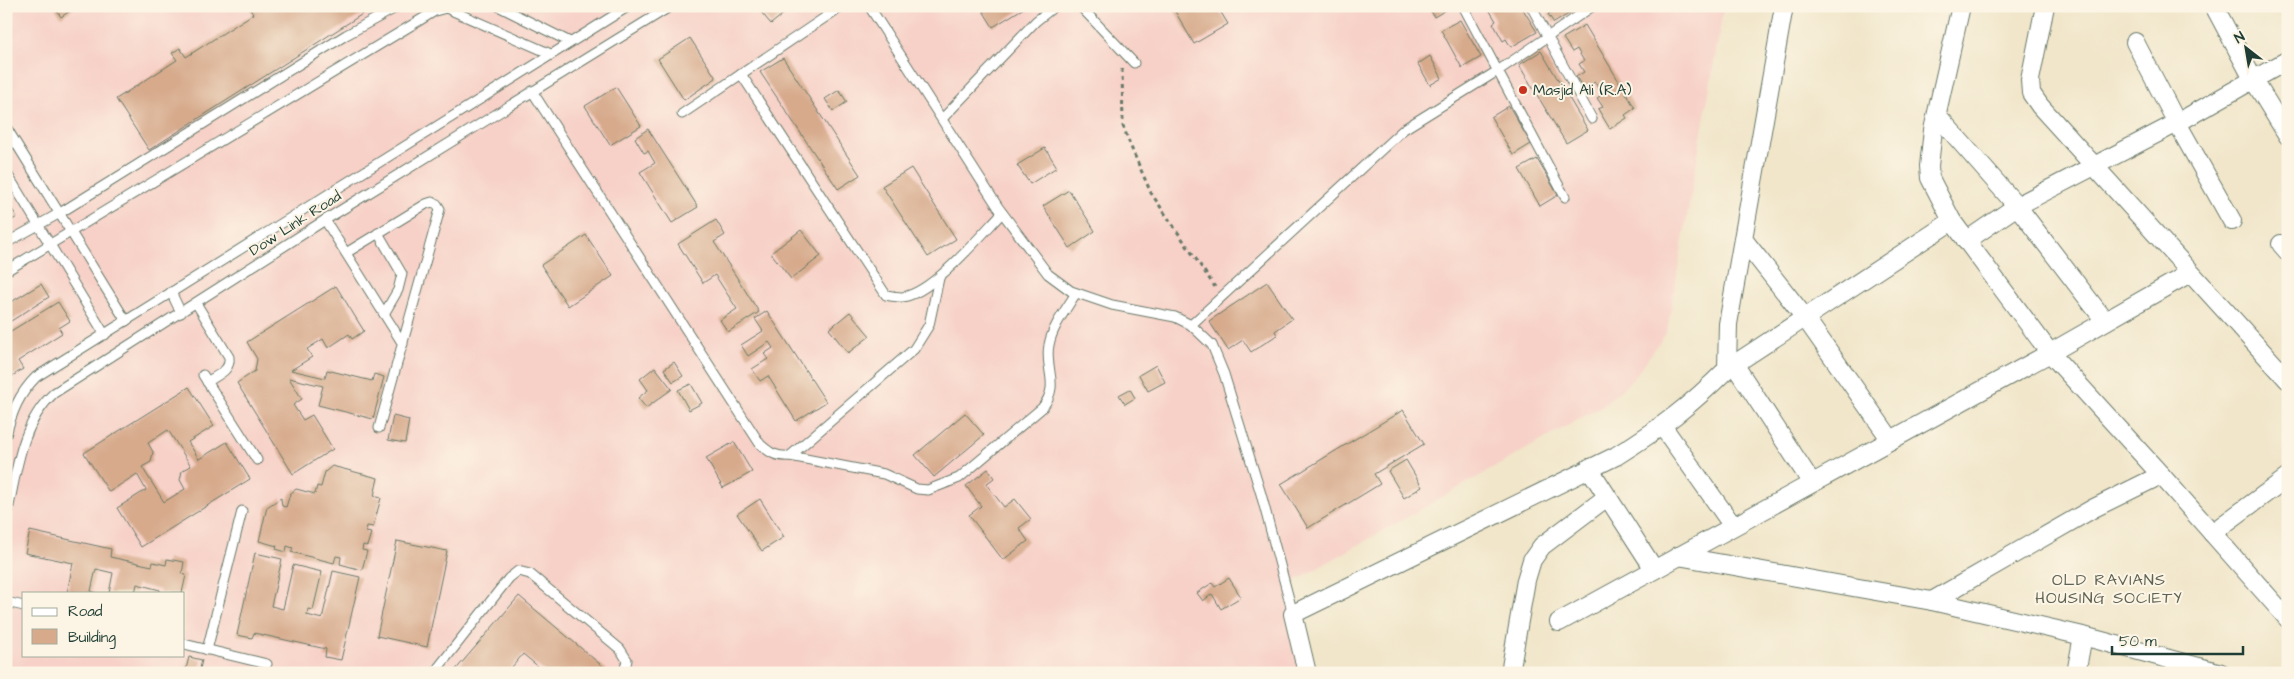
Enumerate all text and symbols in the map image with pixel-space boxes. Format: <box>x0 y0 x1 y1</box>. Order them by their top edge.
north arrow <box>2222 22 2272 72</box>
text: N <box>2231 27 2249 49</box>
place label: Masjid Ali (R.A) <box>1533 80 1632 101</box>
marker: Masjid Ali (R.A) <box>1517 84 1529 96</box>
street label: Dow Link Road <box>245 186 346 261</box>
district label: OLD RAVIANS HOUSING SOCIETY <box>2035 569 2183 609</box>
legend <box>22 592 185 656</box>
text: Road <box>68 601 103 622</box>
scale bar <box>2112 624 2243 656</box>
text: Building <box>68 627 116 649</box>
text: 50 m <box>2119 631 2157 652</box>

